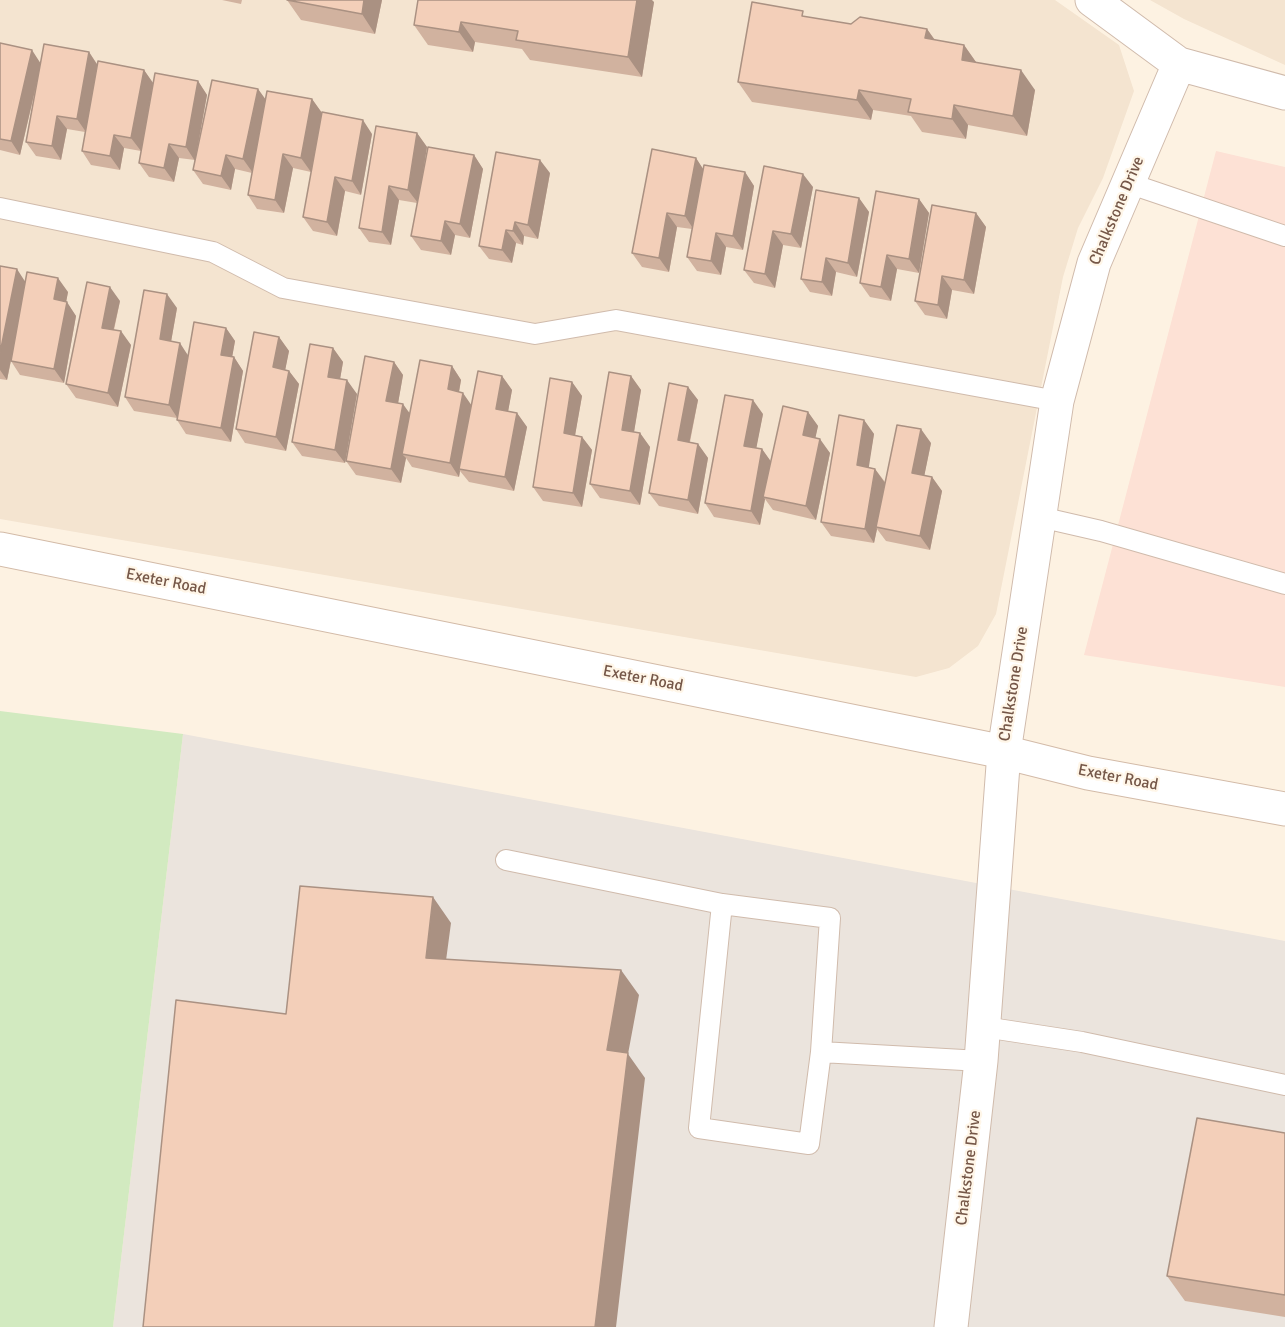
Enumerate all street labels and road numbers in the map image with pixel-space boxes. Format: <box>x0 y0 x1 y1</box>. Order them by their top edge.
street label: Chalkstone Drive <box>1085 154 1149 268</box>
street label: Exeter Road <box>124 565 208 599</box>
street label: Chalkstone Drive <box>995 625 1033 743</box>
street label: Exeter Road <box>601 662 685 696</box>
street label: Exeter Road <box>1076 761 1160 795</box>
street label: Chalkstone Drive <box>952 1109 986 1227</box>

